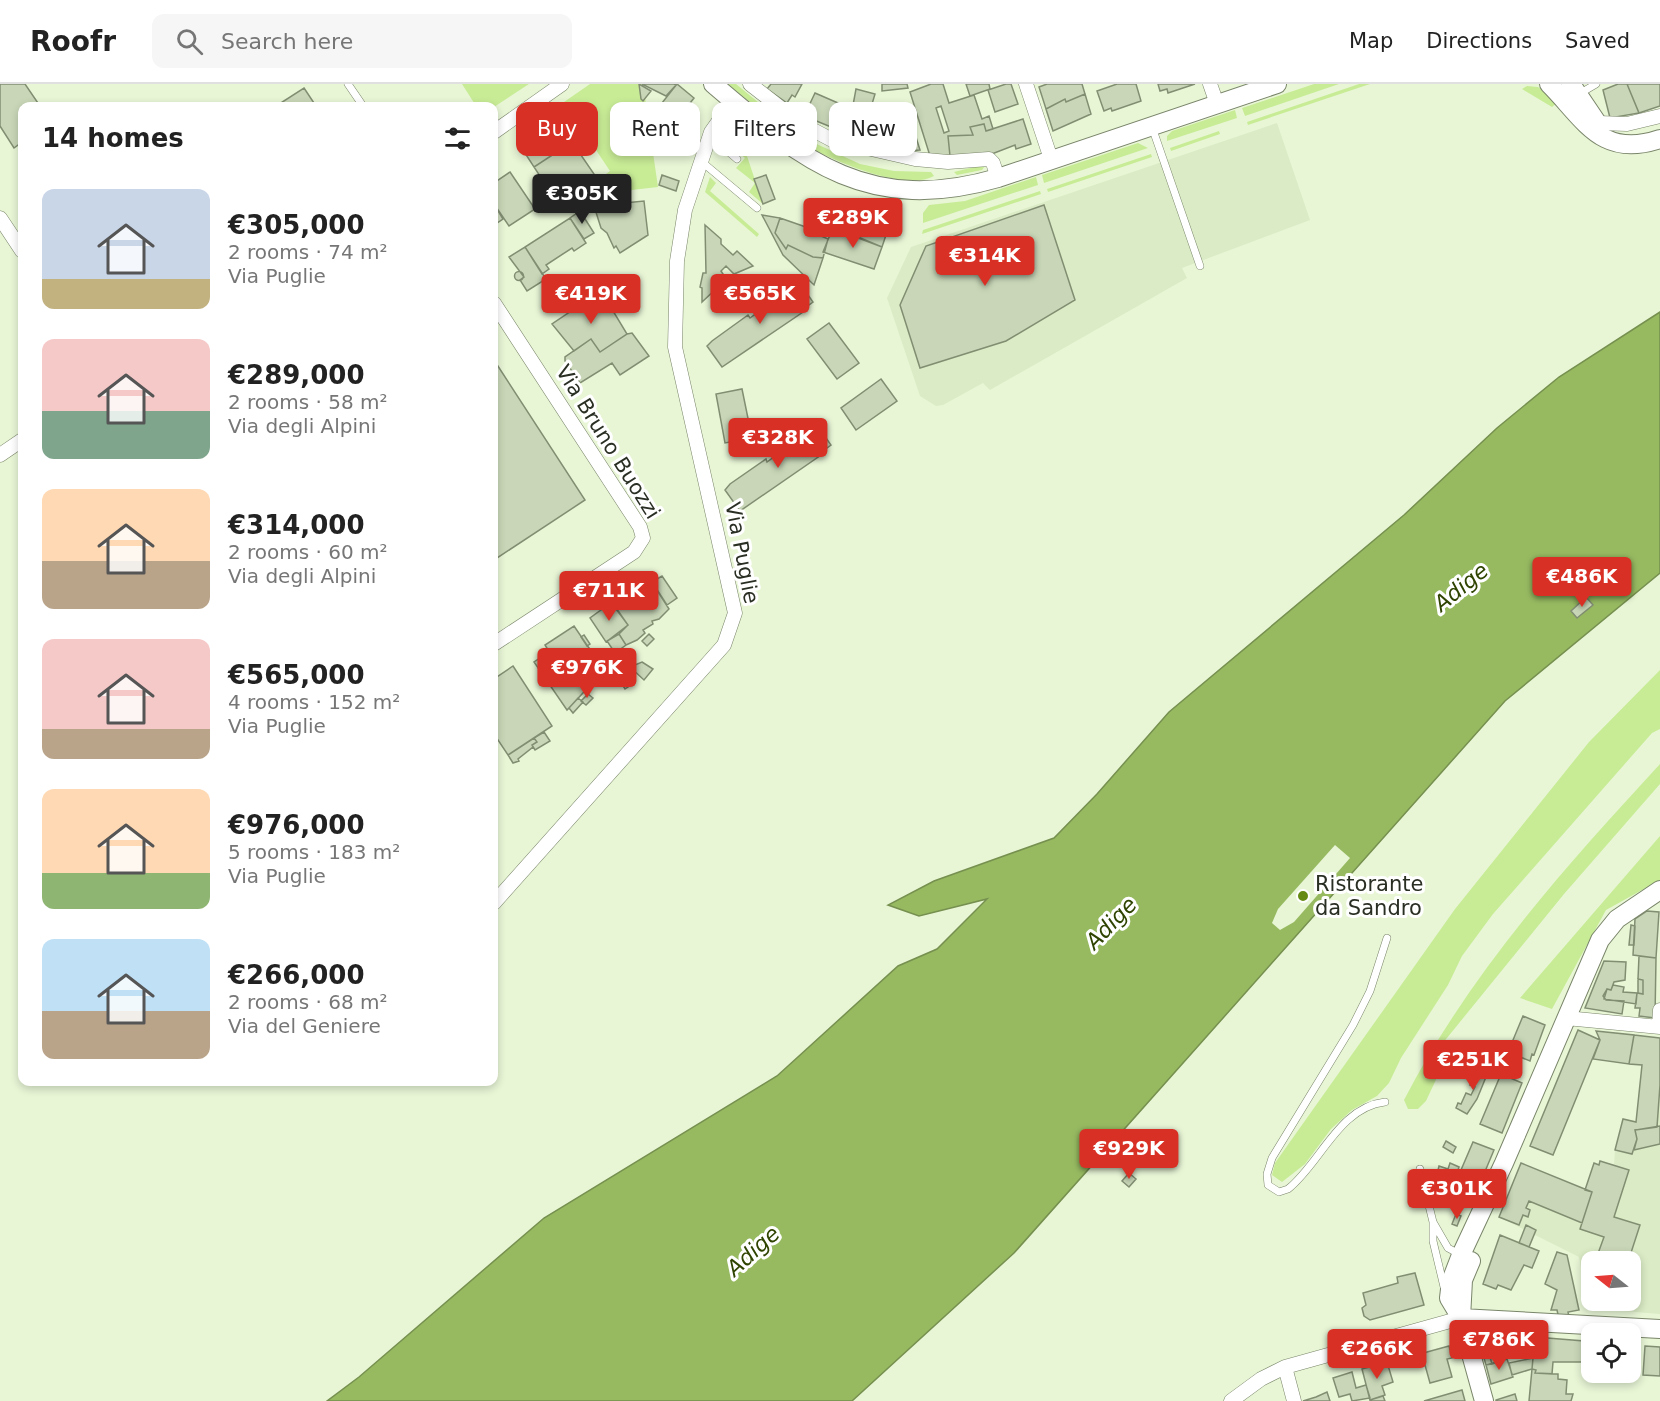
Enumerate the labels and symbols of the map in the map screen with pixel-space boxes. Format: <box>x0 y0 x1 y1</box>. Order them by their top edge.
pin: €305K <box>540 174 624 225</box>
pin: €289K <box>811 198 895 249</box>
pin: €314K <box>943 236 1027 287</box>
pin: €419K <box>549 274 633 325</box>
pin: €565K <box>718 274 802 325</box>
street label: Via Bruno Buozzi <box>551 361 665 523</box>
pin: €328K <box>736 418 820 469</box>
street label: Via Puglie <box>720 500 764 606</box>
pin: €486K <box>1540 557 1624 608</box>
water label: Adige <box>1427 558 1493 618</box>
pin: €711K <box>567 571 651 622</box>
pin: €976K <box>545 648 629 699</box>
place label: Ristorante da Sandro <box>1315 872 1423 920</box>
marker: Ristorante da Sandro <box>1296 889 1310 903</box>
water label: Adige <box>1079 892 1142 956</box>
pin: €251K <box>1431 1040 1515 1091</box>
pin: €929K <box>1087 1129 1171 1180</box>
pin: €301K <box>1415 1169 1499 1220</box>
water label: Adige <box>720 1221 785 1283</box>
north arrow <box>1581 1251 1641 1311</box>
pin: €786K <box>1457 1320 1541 1371</box>
pin: €266K <box>1335 1329 1419 1380</box>

